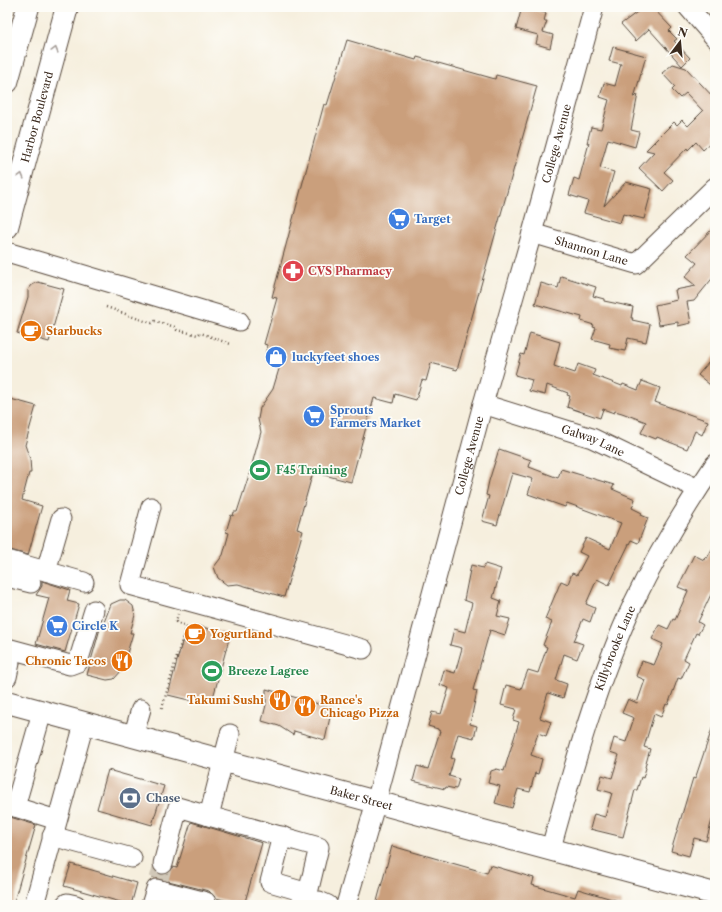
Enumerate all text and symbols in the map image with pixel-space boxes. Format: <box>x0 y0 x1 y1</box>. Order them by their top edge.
north arrow <box>660 22 700 62</box>
text: N <box>676 24 690 41</box>
one-way arrow <box>50 47 59 54</box>
street label: Harbor Boulevard <box>18 70 56 164</box>
street label: College Avenue <box>539 102 574 185</box>
one-way arrow <box>16 173 25 180</box>
supermarket icon: Target <box>386 206 412 232</box>
place label: Target <box>414 212 451 226</box>
street label: Shannon Lane <box>553 233 630 268</box>
pharmacy icon: CVS Pharmacy <box>280 258 306 284</box>
place label: CVS Pharmacy <box>308 264 392 278</box>
cafe icon: Starbucks <box>18 318 44 344</box>
place label: Starbucks <box>46 324 102 338</box>
shop icon: luckyfeet shoes <box>263 344 289 370</box>
place label: luckyfeet shoes <box>292 350 379 364</box>
supermarket icon: Sprouts Farmers Market <box>301 403 327 429</box>
place label: Sprouts Farmers Market <box>330 403 421 430</box>
street label: College Avenue <box>452 414 486 497</box>
street label: Galway Lane <box>560 422 627 460</box>
sports icon: F45 Training <box>247 457 273 483</box>
place label: F45 Training <box>276 463 348 477</box>
street label: Killybrooke Lane <box>592 603 638 692</box>
supermarket icon: Circle K <box>44 613 70 639</box>
place label: Circle K <box>72 619 119 633</box>
cafe icon: Yogurtland <box>182 621 208 647</box>
place label: Yogurtland <box>209 627 273 641</box>
restaurant icon: Chronic Tacos <box>109 648 135 674</box>
place label: Chronic Tacos <box>25 654 106 668</box>
sports icon: Breeze Lagree <box>199 658 225 684</box>
place label: Breeze Lagree <box>228 664 309 678</box>
restaurant icon: Takumi Sushi <box>267 687 293 713</box>
place label: Takumi Sushi <box>187 693 264 707</box>
restaurant icon: Rance's Chicago Pizza <box>292 693 318 719</box>
place label: Rance's Chicago Pizza <box>320 693 400 720</box>
street label: Baker Street <box>328 783 394 813</box>
bank icon: Chase <box>117 785 143 811</box>
place label: Chase <box>146 791 181 805</box>

